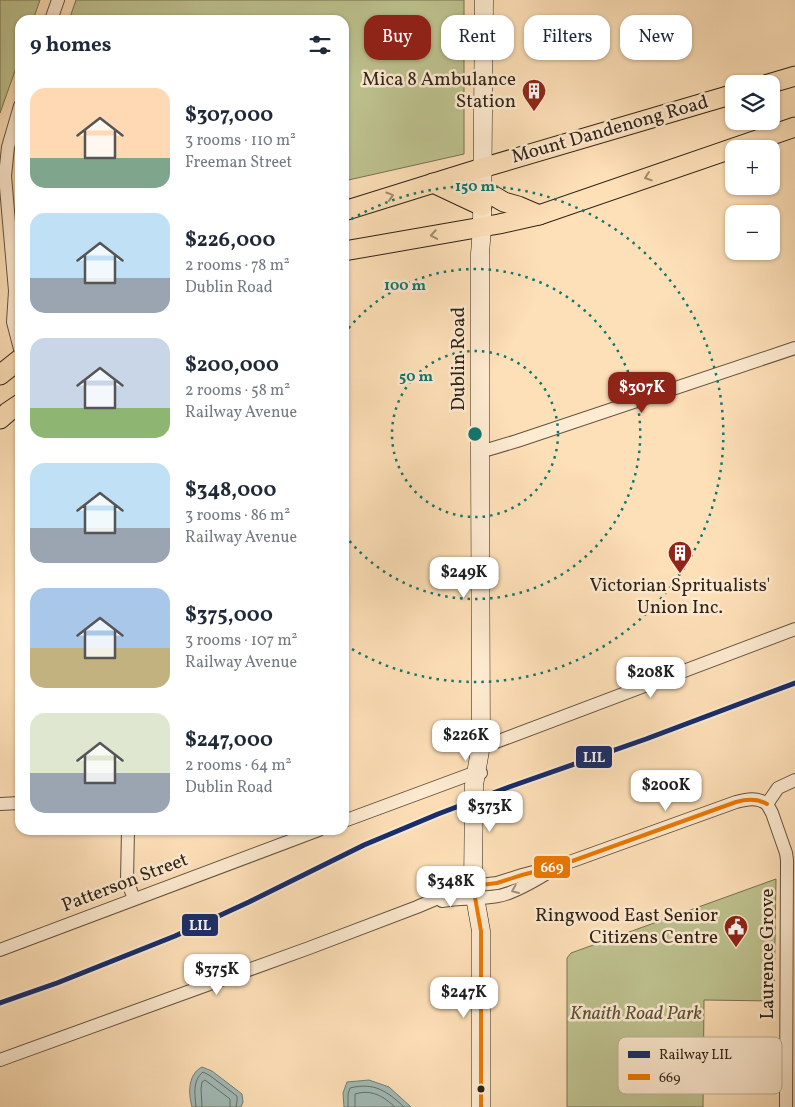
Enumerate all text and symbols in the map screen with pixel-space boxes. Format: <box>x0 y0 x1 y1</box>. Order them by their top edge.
chip: Buy <box>364 15 431 60</box>
chip: Rent <box>441 15 514 60</box>
chip: Filters <box>524 15 610 60</box>
chip: New <box>620 15 692 60</box>
text: 9 homes <box>30 31 111 60</box>
icon: filters <box>306 31 334 59</box>
place label: Mica 8 Ambulance Station <box>362 67 516 115</box>
map controls <box>725 75 780 260</box>
button: layers <box>725 75 780 130</box>
building icon: Mica 8 Ambulance Station <box>521 78 547 112</box>
street label: Mount Dandenong Road <box>509 89 711 171</box>
text: $307,000 <box>185 101 273 130</box>
icon: home <box>70 108 130 168</box>
text: 3 rooms · 110 m² <box>185 130 296 152</box>
button: + <box>725 140 780 195</box>
text: Freeman Street <box>185 152 292 174</box>
one-way arrow <box>645 172 653 182</box>
text: 150 m <box>455 177 495 198</box>
one-way arrow <box>386 192 394 202</box>
button: − <box>725 205 780 260</box>
text: $226,000 <box>185 226 275 255</box>
one-way arrow <box>429 230 438 240</box>
icon: home <box>70 233 130 293</box>
text: 2 rooms · 78 m² <box>185 255 290 277</box>
text: 100 m <box>384 276 427 297</box>
text: Dublin Road <box>185 277 273 299</box>
street label: Dublin Road <box>446 307 472 411</box>
text: $200,000 <box>185 351 279 380</box>
icon: home <box>70 358 130 418</box>
text: 50 m <box>399 367 433 388</box>
pin: $307K <box>607 372 677 414</box>
text: $307K <box>619 377 665 399</box>
text: 2 rooms · 58 m² <box>185 380 290 402</box>
text: Railway Avenue <box>185 402 297 424</box>
centre of rings <box>466 425 484 443</box>
text: $348,000 <box>185 476 276 505</box>
icon: home <box>70 483 130 543</box>
text: 3 rooms · 86 m² <box>185 505 290 527</box>
text: Railway Avenue <box>185 527 297 549</box>
building icon: Victorian Spritualists' Union Inc. <box>667 540 693 574</box>
pin: $249K <box>429 556 499 599</box>
text: $249K <box>441 562 487 584</box>
place label: Victorian Spritualists' Union Inc. <box>590 573 770 621</box>
text: $375,000 <box>185 601 273 630</box>
icon: home <box>70 608 130 668</box>
text: 3 rooms · 107 m² <box>185 630 298 652</box>
text: Railway Avenue <box>185 652 297 674</box>
pin: $208K <box>616 656 686 699</box>
text: $208K <box>627 662 675 684</box>
pin: $226K <box>431 720 501 762</box>
text: $226K <box>443 725 489 747</box>
text: $247,000 <box>185 726 273 755</box>
icon: home <box>70 733 130 793</box>
line badge: LIL <box>575 745 613 769</box>
text: LIL <box>583 749 606 768</box>
text: 2 rooms · 64 m² <box>185 755 292 777</box>
pin: $200K <box>631 770 701 812</box>
text: $200K <box>642 775 690 797</box>
text: Dublin Road <box>185 777 273 799</box>
pin: $373K <box>455 790 525 833</box>
text: $373K <box>468 796 512 818</box>
street label: Patterson Street <box>58 847 192 919</box>
line badge: 669 <box>533 855 571 879</box>
text: 669 <box>540 859 564 878</box>
pin: $348K <box>416 866 486 908</box>
text: $348K <box>428 871 474 893</box>
one-way arrow <box>511 883 520 894</box>
street label: Laurence Grove <box>755 888 781 1020</box>
place label: Ringwood East Senior Citizens Centre <box>535 903 718 951</box>
line badge: LIL <box>181 913 219 937</box>
public building icon: Ringwood East Senior Citizens Centre <box>723 914 749 948</box>
text: LIL <box>189 917 212 936</box>
pin: $375K <box>182 954 252 996</box>
text: $375K <box>195 959 239 981</box>
pin: $247K <box>429 976 499 1019</box>
text: $247K <box>441 982 487 1004</box>
park label: Knaith Road Park <box>570 1001 702 1027</box>
legend <box>618 1037 782 1094</box>
text: Railway LIL <box>659 1046 732 1065</box>
text: 669 <box>659 1069 680 1088</box>
unlabelled marker <box>476 1084 486 1094</box>

